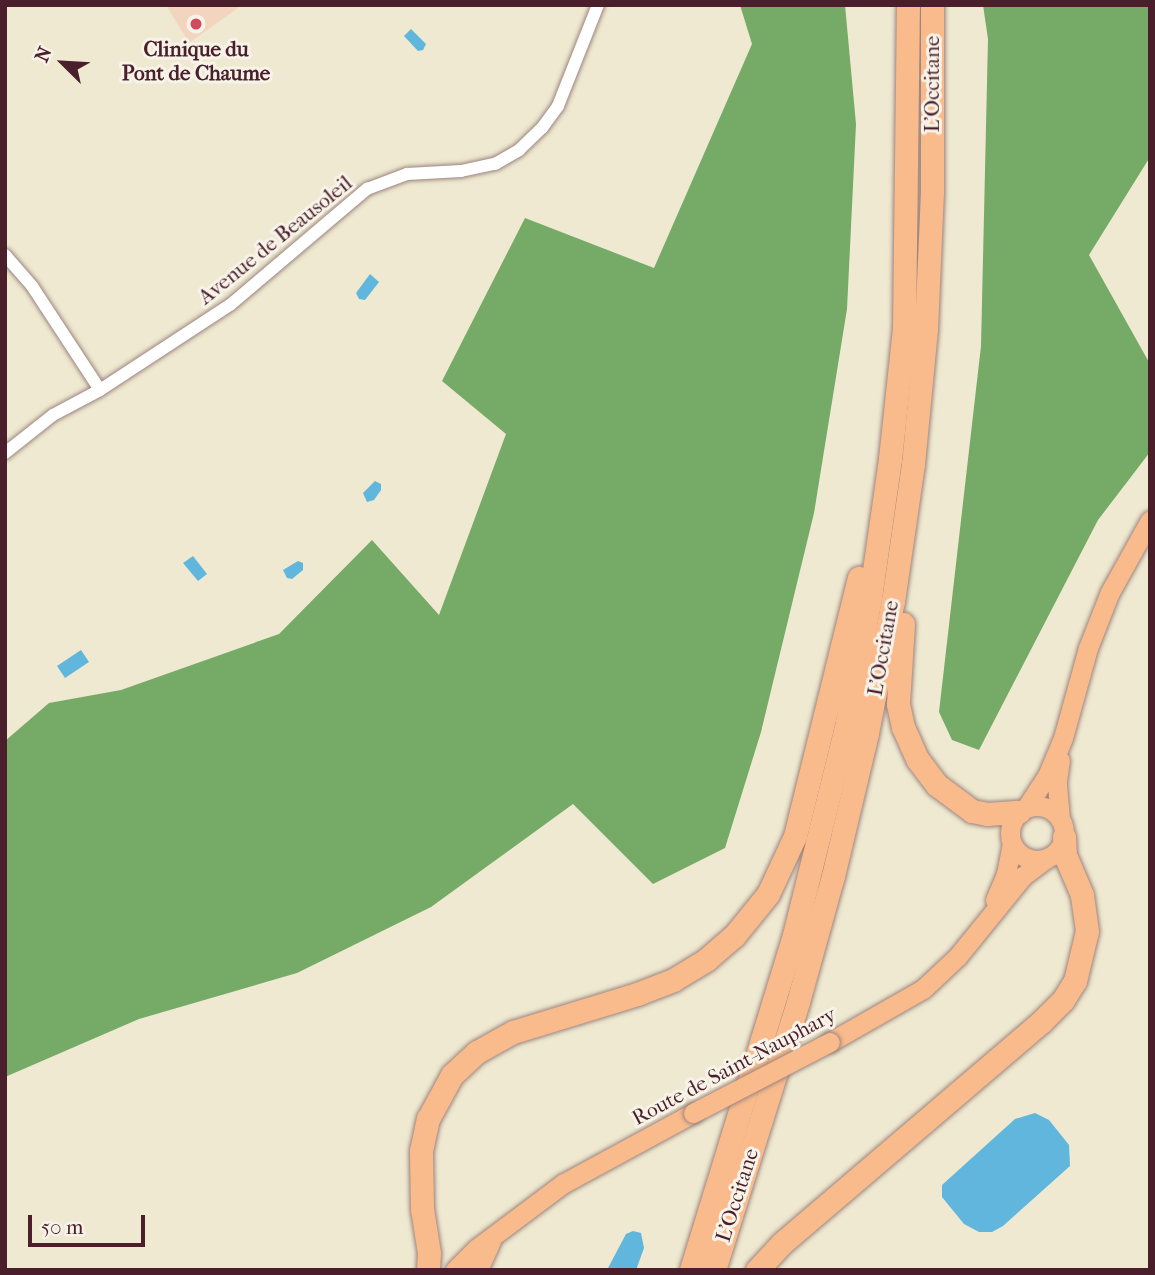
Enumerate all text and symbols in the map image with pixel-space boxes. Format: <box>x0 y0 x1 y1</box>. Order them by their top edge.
marker: Clinique du Pont de Chaume <box>186 14 206 34</box>
north arrow <box>28 28 98 98</box>
place label: Clinique du Pont de Chaume <box>122 36 270 86</box>
street label: L'Occitane <box>919 36 945 132</box>
text: N <box>31 43 57 66</box>
street label: Avenue de Beausoleil <box>193 170 357 310</box>
street label: L'Occitane <box>862 598 904 698</box>
street label: Route de Saint-Nauphary <box>628 1001 840 1131</box>
street label: L'Occitane <box>710 1145 764 1245</box>
scale bar <box>32 1202 149 1246</box>
text: 50 m <box>41 1215 84 1239</box>

